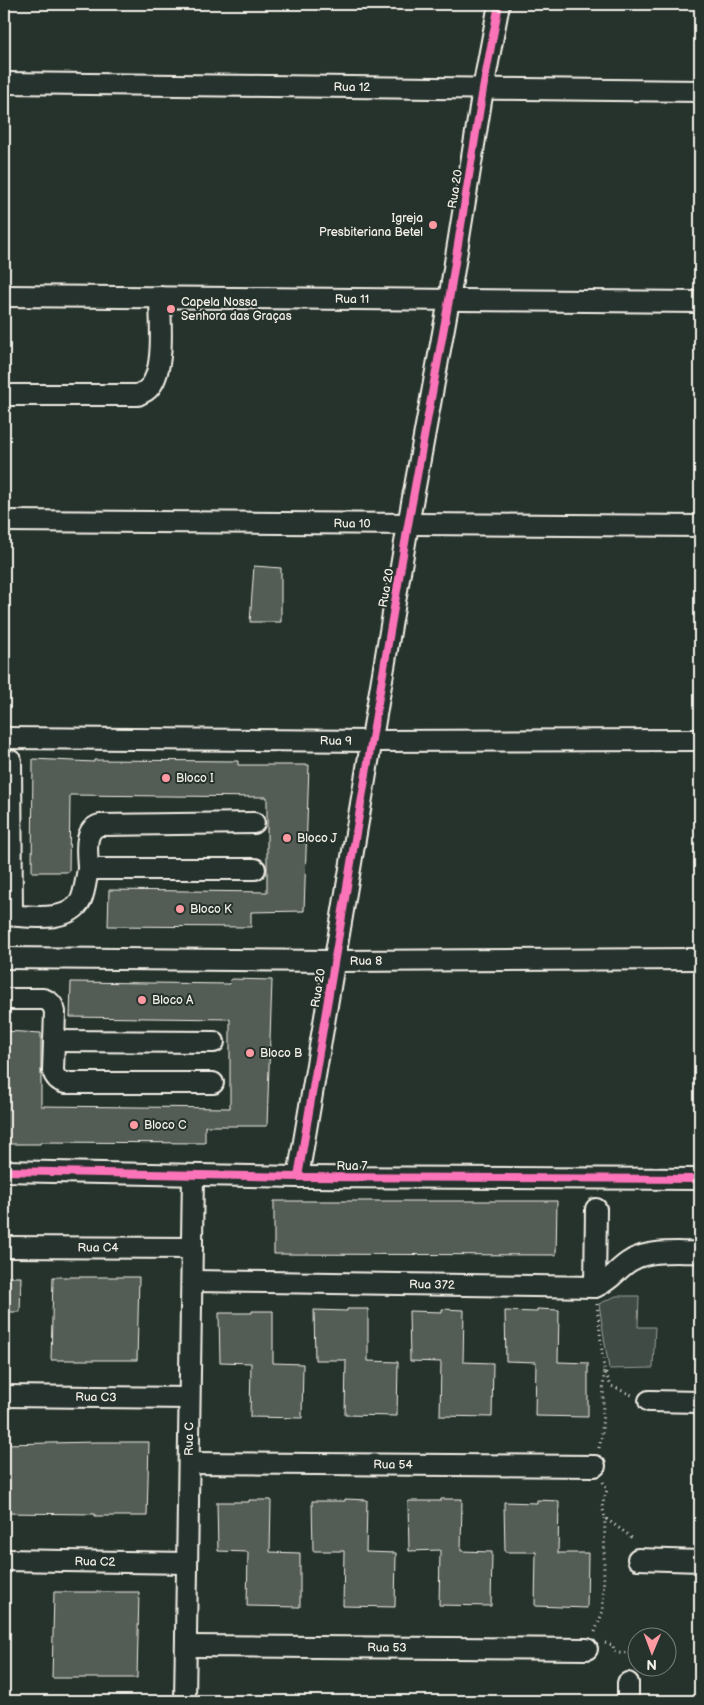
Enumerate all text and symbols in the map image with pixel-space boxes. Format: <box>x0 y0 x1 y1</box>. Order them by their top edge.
street label: Rua 12 <box>333 80 371 95</box>
street label: Rua 20 <box>445 168 466 210</box>
place label: Igreja Presbiteriana Betel <box>319 211 423 240</box>
marker: Igreja Presbiteriana Betel <box>427 219 439 231</box>
street label: Rua 11 <box>335 292 369 307</box>
place label: Capela Nossa Senhora das Graças <box>181 295 292 324</box>
marker: Capela Nossa Senhora das Graças <box>165 303 177 315</box>
street label: Rua 10 <box>333 516 371 532</box>
street label: Rua 20 <box>376 567 397 609</box>
street label: Rua 9 <box>320 734 352 749</box>
place label: Bloco I <box>176 771 214 786</box>
marker: Bloco I <box>160 772 172 784</box>
place label: Bloco J <box>297 831 337 846</box>
marker: Bloco J <box>281 832 293 844</box>
place label: Bloco K <box>190 902 232 917</box>
marker: Bloco K <box>174 903 186 915</box>
street label: Rua 8 <box>350 954 382 969</box>
street label: Rua 20 <box>308 967 329 1009</box>
place label: Bloco A <box>152 993 194 1008</box>
marker: Bloco A <box>136 994 148 1006</box>
place label: Bloco B <box>260 1046 302 1061</box>
marker: Bloco B <box>244 1047 256 1059</box>
place label: Bloco C <box>144 1118 187 1133</box>
marker: Bloco C <box>128 1119 140 1131</box>
street label: Rua 7 <box>337 1159 368 1174</box>
street label: Rua C4 <box>77 1240 119 1256</box>
street label: Rua 372 <box>409 1277 455 1293</box>
street label: Rua C3 <box>75 1390 117 1405</box>
street label: Rua C <box>182 1422 197 1456</box>
street label: Rua 54 <box>373 1457 413 1473</box>
street label: Rua C2 <box>74 1554 116 1570</box>
north arrow <box>626 1628 676 1678</box>
street label: Rua 53 <box>367 1640 407 1656</box>
text: N <box>646 1656 657 1673</box>

